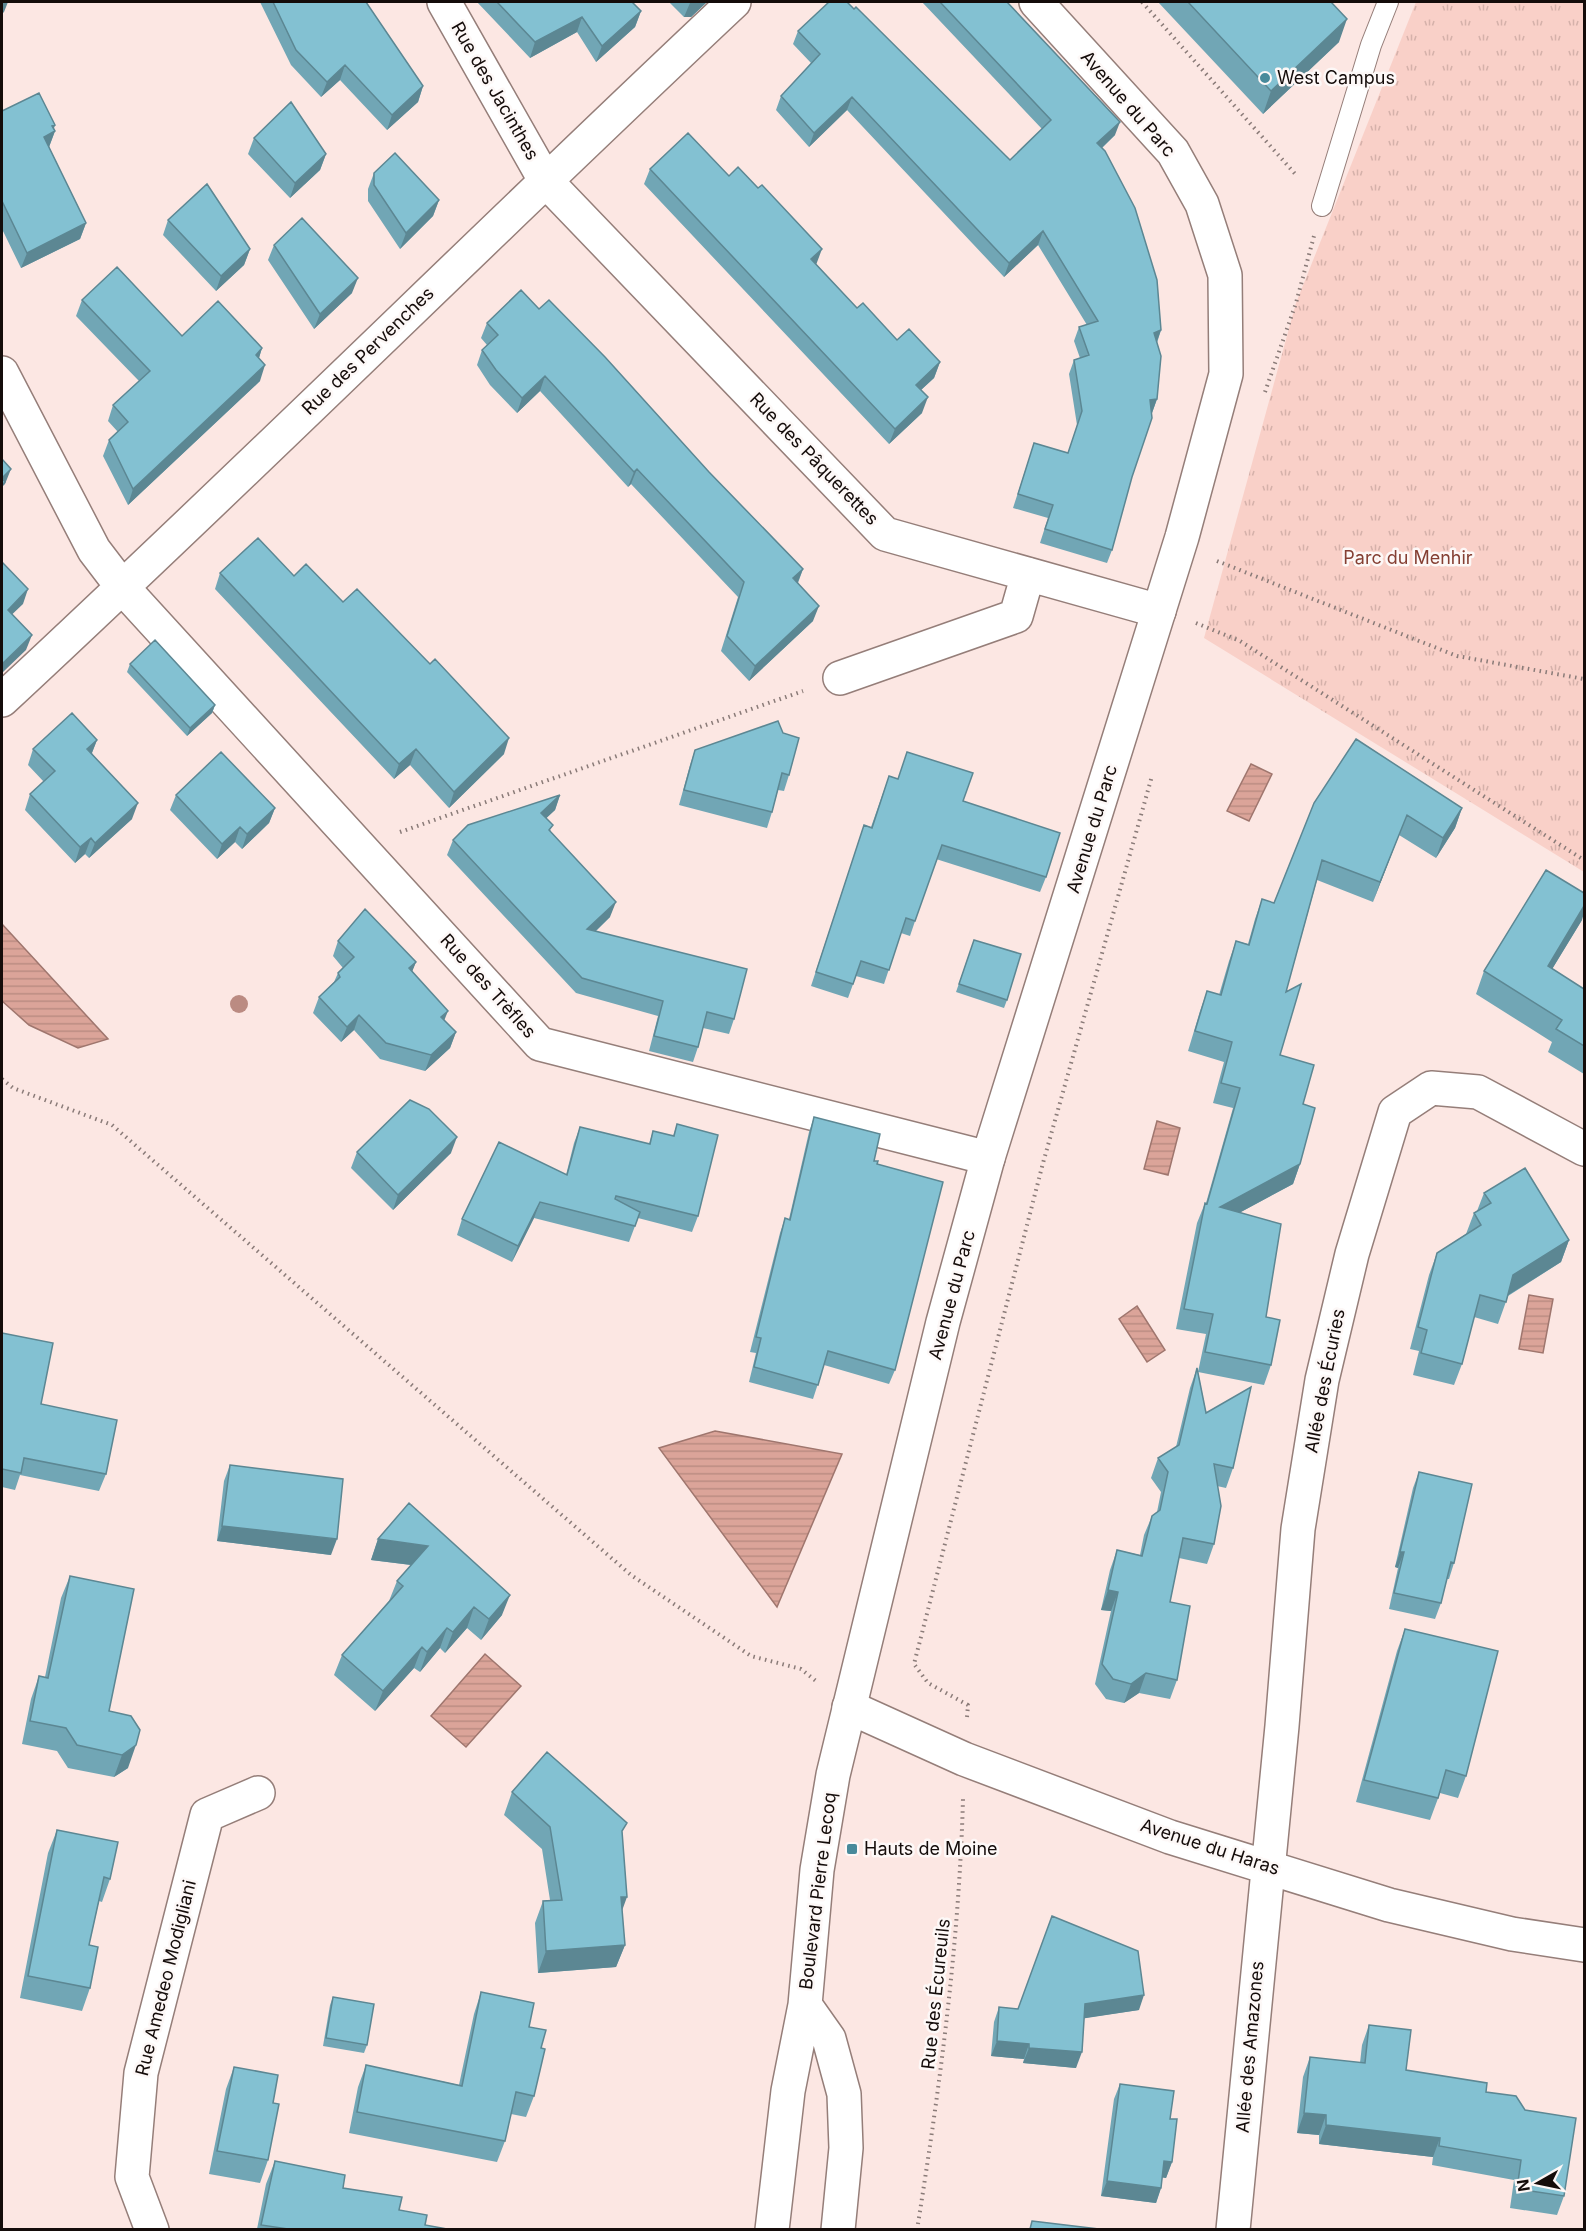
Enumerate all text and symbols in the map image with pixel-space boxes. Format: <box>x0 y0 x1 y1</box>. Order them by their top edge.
street label: Rue des Jacinthes <box>447 18 544 164</box>
street label: Avenue du Parc <box>1077 46 1180 161</box>
place label: West Campus <box>1277 67 1395 88</box>
marker: West Campus <box>1258 71 1272 85</box>
street label: Rue des Pervenches <box>298 282 438 419</box>
street label: Rue des Pâquerettes <box>746 388 883 529</box>
park label: Parc du Menhir <box>1343 547 1473 568</box>
street label: Avenue du Parc <box>1062 762 1121 896</box>
street label: Rue des Trèfles <box>436 929 540 1042</box>
street label: Avenue du Parc <box>924 1228 979 1362</box>
street label: Allée des Écuries <box>1299 1307 1349 1455</box>
street label: Boulevard Pierre Lecoq <box>795 1791 840 1991</box>
street label: Avenue du Haras <box>1138 1814 1282 1879</box>
place label: Hauts de Moine <box>864 1838 998 1859</box>
marker: Hauts de Moine <box>845 1842 859 1856</box>
street label: Rue Amedeo Modigliani <box>131 1878 200 2078</box>
street label: Rue des Écureuils <box>916 1917 954 2070</box>
street label: Allée des Amazones <box>1232 1960 1267 2134</box>
north arrow <box>1508 2153 1568 2213</box>
text: N <box>1512 2178 1534 2193</box>

